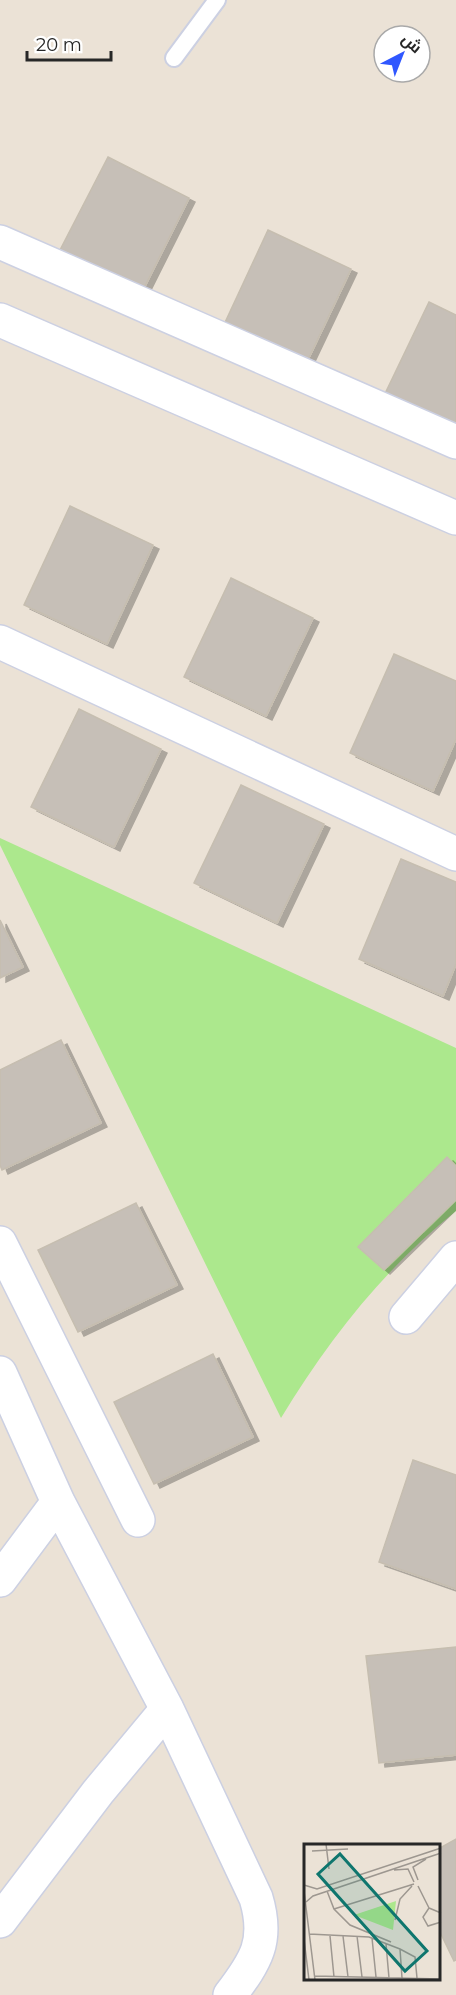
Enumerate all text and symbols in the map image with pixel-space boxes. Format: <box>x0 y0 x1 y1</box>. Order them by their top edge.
scale bar <box>27 24 111 62</box>
north arrow <box>372 24 432 84</box>
text: ش <box>398 29 426 57</box>
text: 20 m <box>36 34 82 56</box>
inset map <box>304 1844 441 1980</box>

